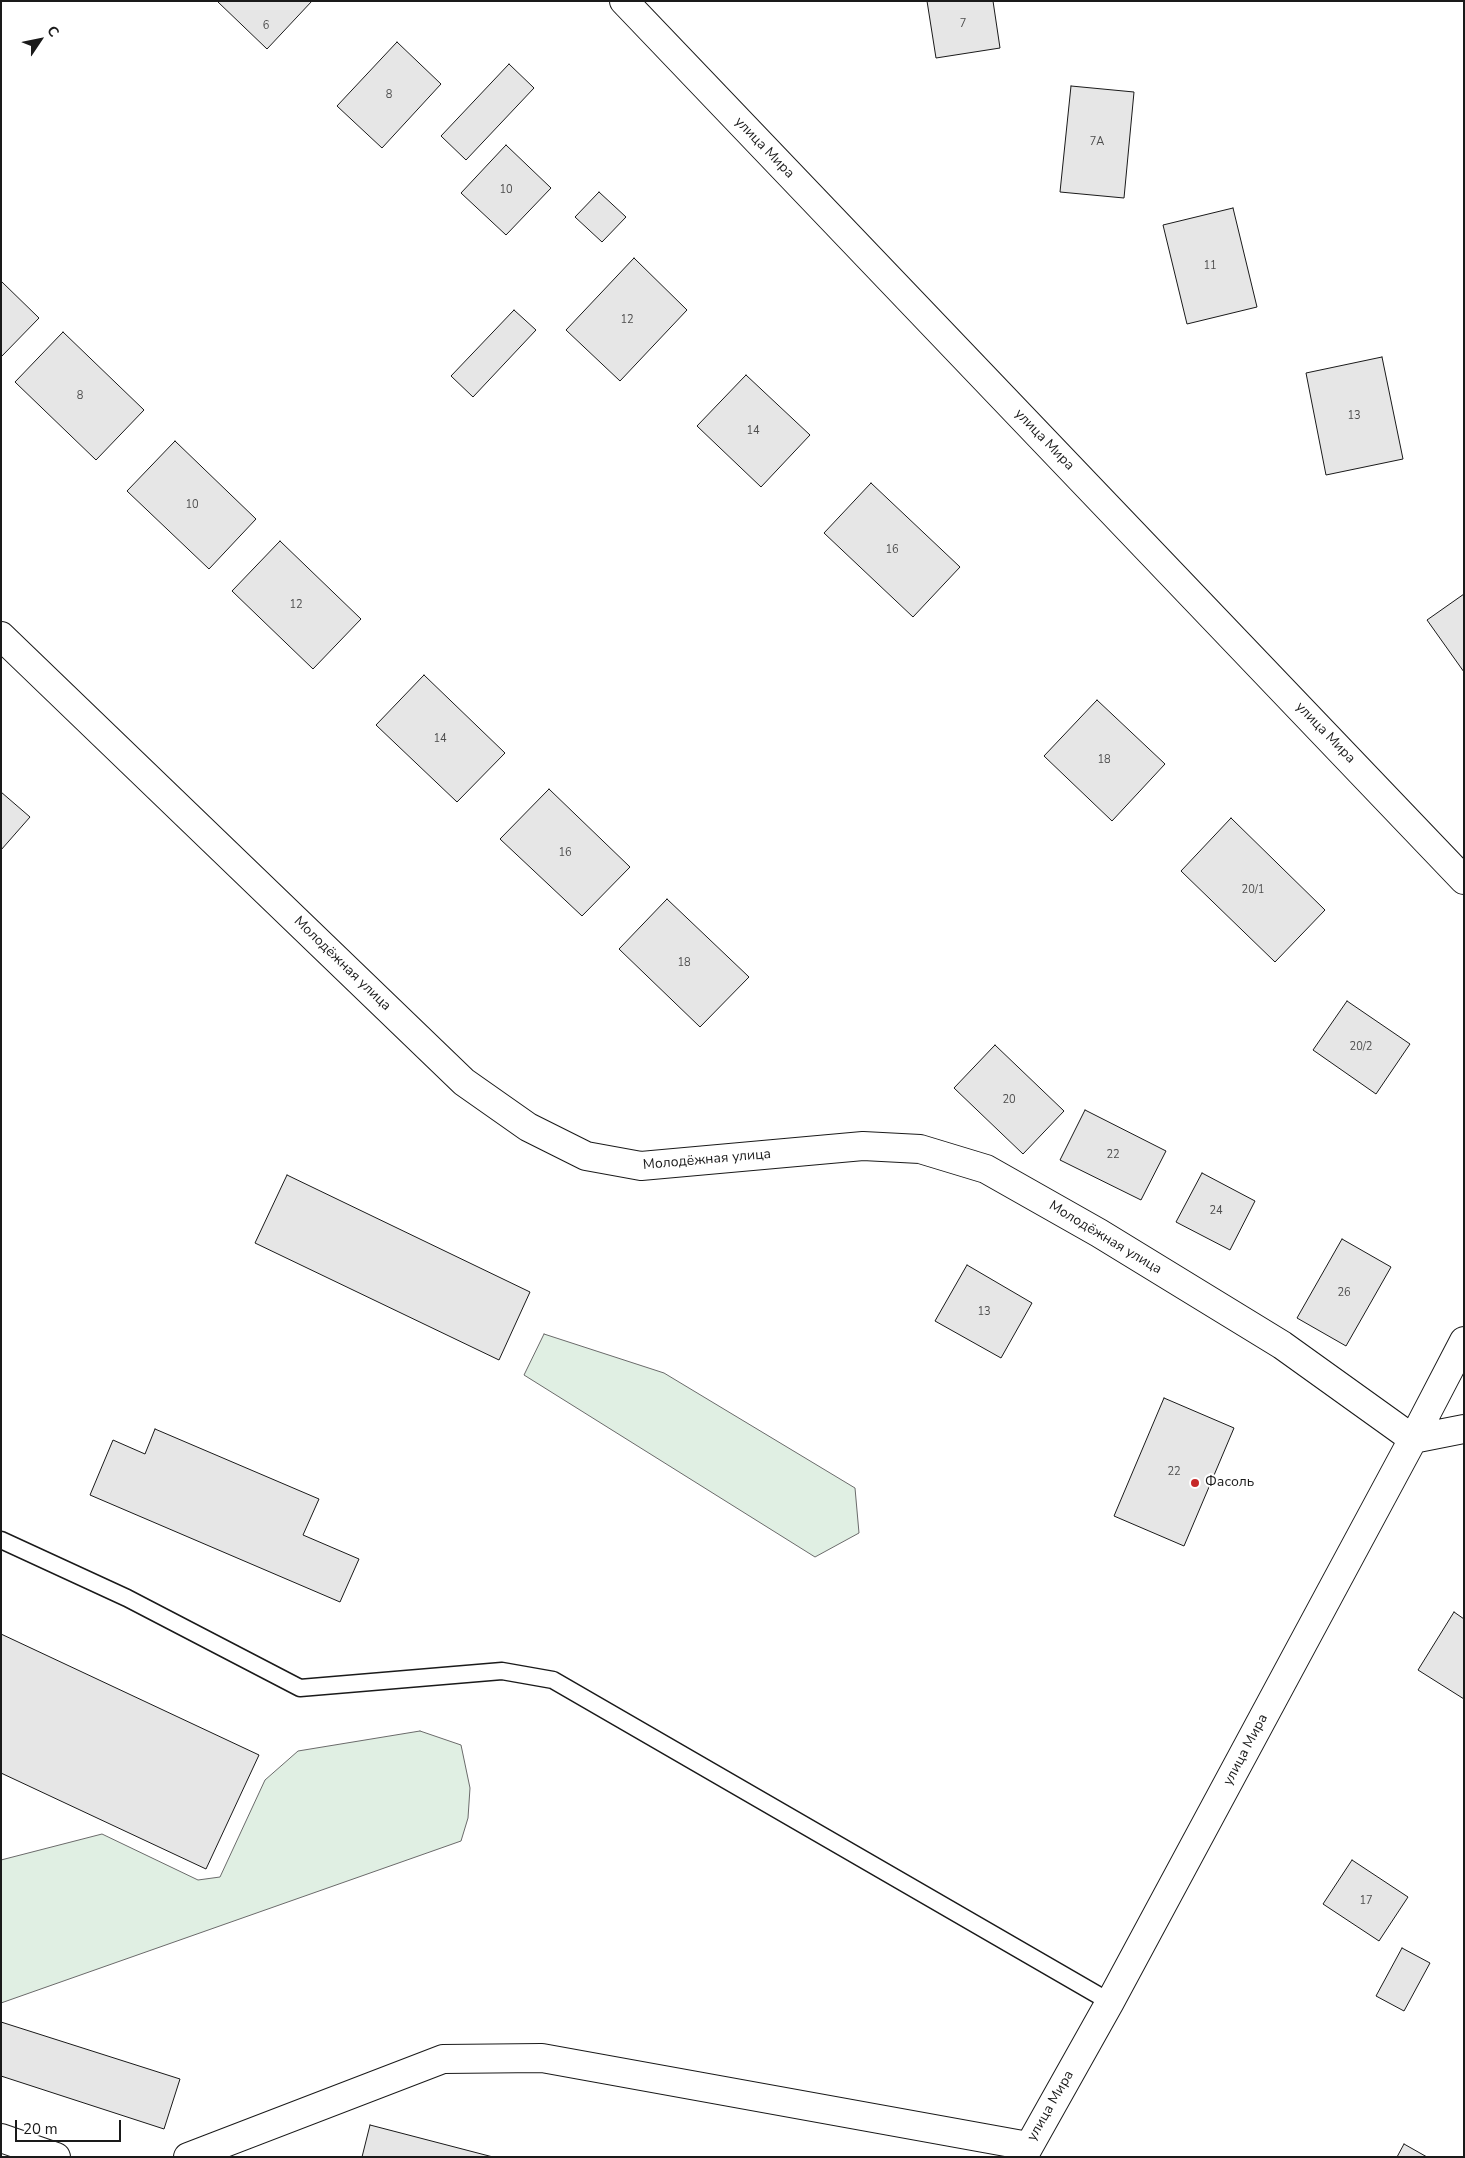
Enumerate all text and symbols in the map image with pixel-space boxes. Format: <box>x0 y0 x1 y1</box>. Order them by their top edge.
north arrow <box>15 15 65 65</box>
house number: 7 <box>960 17 966 31</box>
house number: 6 <box>263 19 269 33</box>
text: С <box>42 22 63 41</box>
house number: 8 <box>386 88 392 102</box>
street label: улица Мира <box>731 114 797 182</box>
house number: 7А <box>1090 135 1104 149</box>
house number: 10 <box>499 183 513 197</box>
house number: 11 <box>1203 259 1217 273</box>
house number: 12 <box>620 313 634 327</box>
house number: 8 <box>77 389 83 403</box>
street label: улица Мира <box>1011 406 1077 474</box>
house number: 13 <box>1347 409 1361 423</box>
house number: 14 <box>746 424 760 438</box>
house number: 10 <box>185 498 199 512</box>
house number: 16 <box>885 543 899 557</box>
house number: 12 <box>289 598 303 612</box>
street label: улица Мира <box>1292 699 1358 767</box>
house number: 14 <box>433 732 447 746</box>
house number: 18 <box>1097 753 1111 767</box>
house number: 16 <box>558 846 572 860</box>
house number: 20/1 <box>1242 883 1264 897</box>
street label: Молодёжная улица <box>290 913 394 1015</box>
house number: 18 <box>677 956 691 970</box>
house number: 20/2 <box>1350 1040 1372 1054</box>
house number: 20 <box>1002 1093 1016 1107</box>
street label: Молодёжная улица <box>642 1146 772 1174</box>
house number: 22 <box>1106 1148 1120 1162</box>
street label: Молодёжная улица <box>1046 1198 1164 1278</box>
house number: 24 <box>1209 1204 1223 1218</box>
house number: 26 <box>1337 1286 1351 1300</box>
house number: 13 <box>977 1305 991 1319</box>
house number: 22 <box>1167 1465 1181 1479</box>
place label: Фасоль <box>1205 1475 1254 1491</box>
marker: Фасоль <box>1189 1477 1201 1489</box>
street label: улица Мира <box>1220 1711 1272 1789</box>
house number: 17 <box>1359 1894 1373 1908</box>
street label: улица Мира <box>1024 2068 1078 2144</box>
scale bar <box>18 2110 124 2142</box>
text: 20 m <box>23 2119 58 2139</box>

